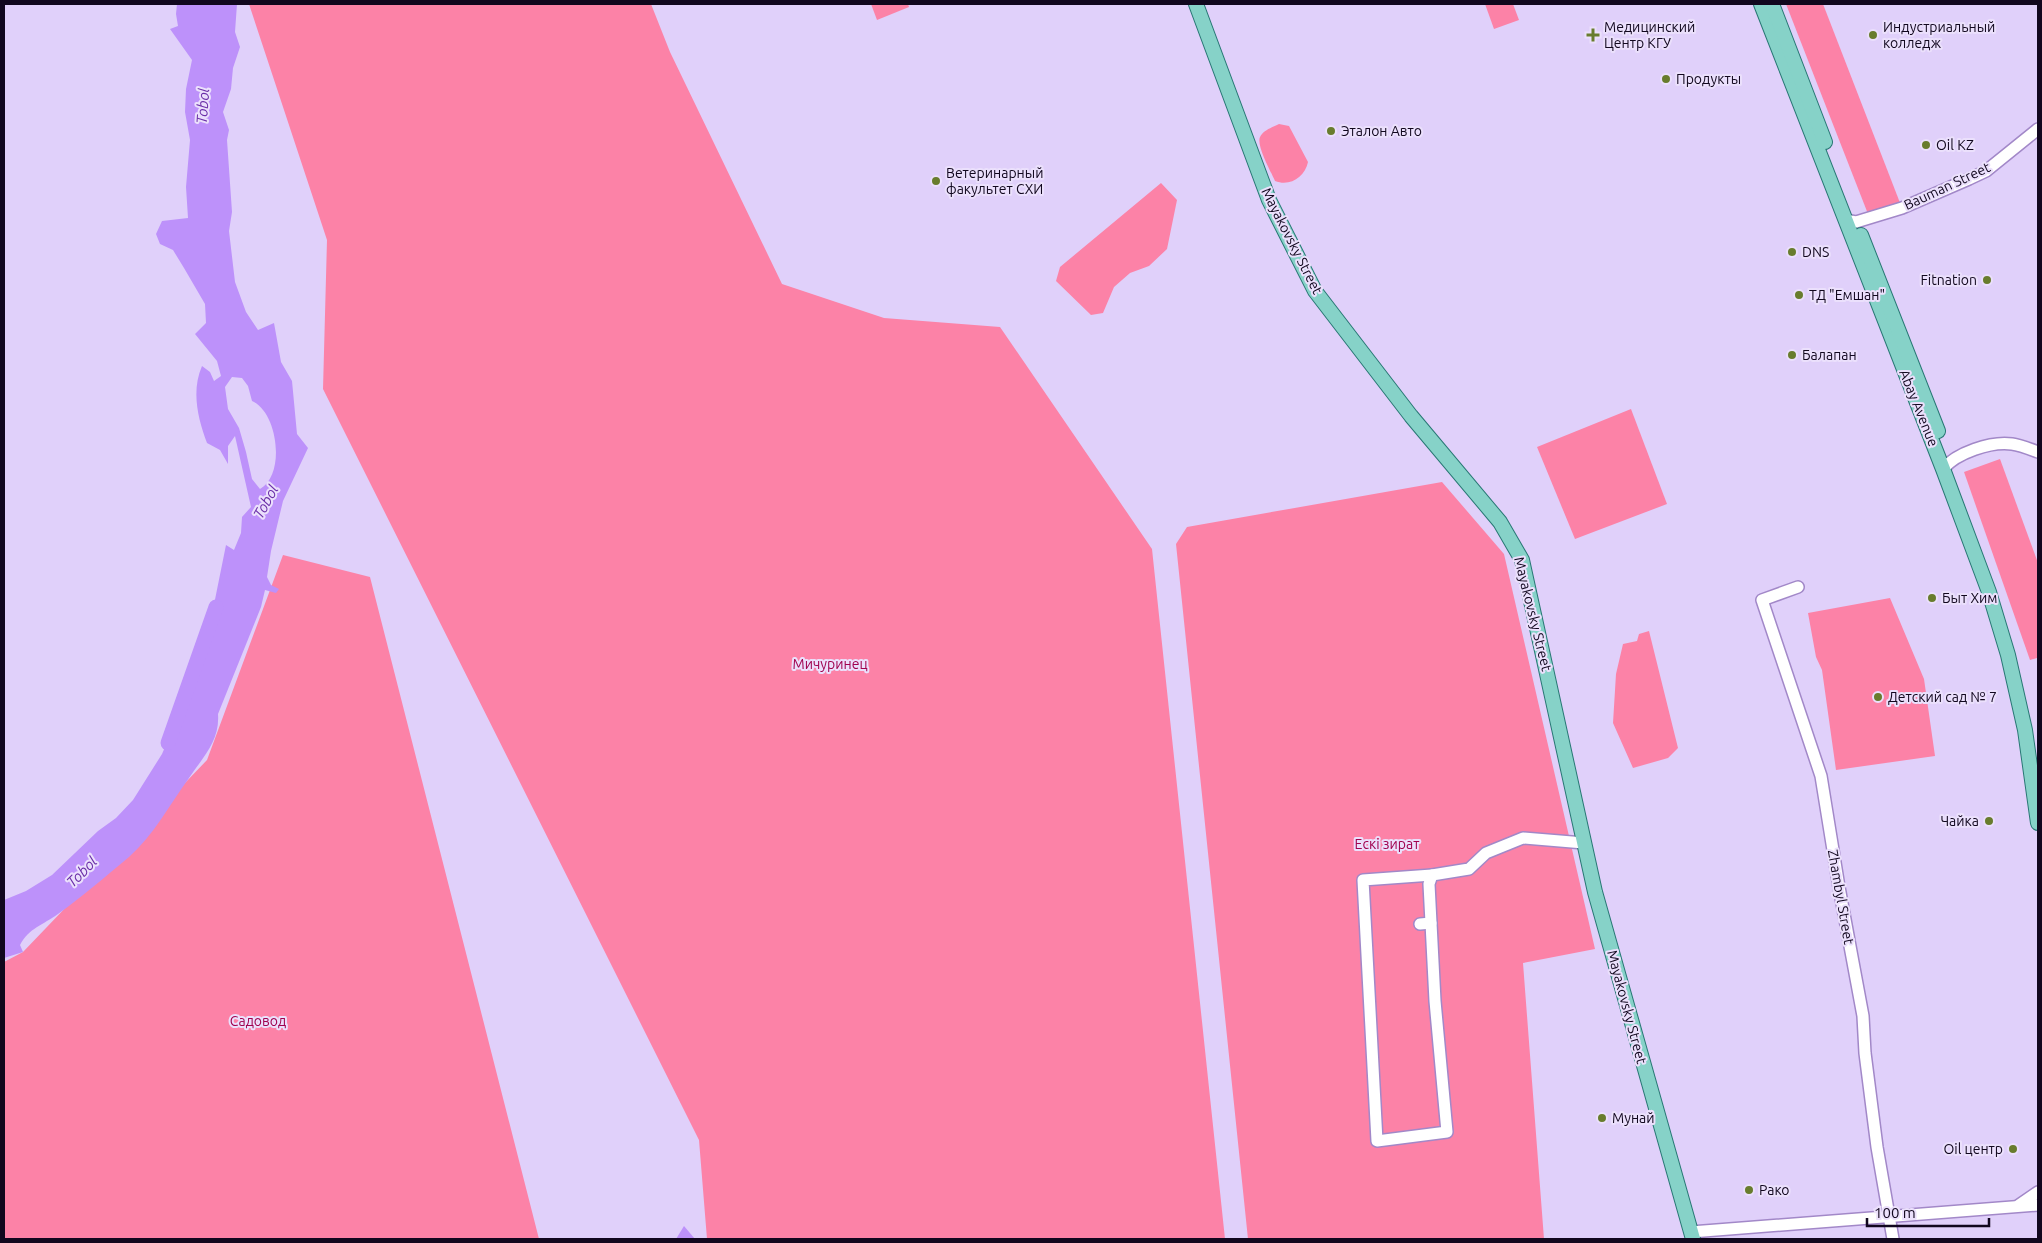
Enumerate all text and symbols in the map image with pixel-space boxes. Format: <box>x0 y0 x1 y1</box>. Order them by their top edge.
place label: Медицинский Центр КГУ <box>1604 19 1695 51</box>
place label: Индустриальный колледж <box>1883 19 1995 51</box>
marker: Медицинский Центр КГУ <box>1586 28 1600 42</box>
marker: Индустриальный колледж <box>1867 29 1879 41</box>
place label: Продукты <box>1676 71 1741 87</box>
marker: Продукты <box>1660 73 1672 85</box>
water label: Tobol <box>193 87 212 124</box>
place label: Эталон Авто <box>1341 123 1422 139</box>
marker: Эталон Авто <box>1325 125 1337 137</box>
place label: Oil KZ <box>1936 137 1974 153</box>
marker: Oil KZ <box>1920 139 1932 151</box>
street label: Bauman Street <box>1901 159 1993 213</box>
place label: Ветеринарный факультет СХИ <box>946 165 1043 197</box>
marker: Ветеринарный факультет СХИ <box>930 175 942 187</box>
street label: Mayakovsky Street <box>1258 185 1326 297</box>
place label: DNS <box>1802 244 1829 260</box>
marker: DNS <box>1786 246 1798 258</box>
place label: Fitnation <box>1920 272 1977 288</box>
marker: Fitnation <box>1981 274 1993 286</box>
place label: ТД "Емшан" <box>1809 287 1885 303</box>
marker: ТД "Емшан" <box>1793 289 1805 301</box>
place label: Балапан <box>1802 347 1857 363</box>
marker: Балапан <box>1786 349 1798 361</box>
street label: Abay Avenue <box>1896 367 1942 449</box>
water label: Tobol <box>249 481 282 522</box>
street label: Mayakovsky Street <box>1511 555 1555 673</box>
place label: Быт Хим <box>1942 590 1998 606</box>
marker: Быт Хим <box>1926 592 1938 604</box>
park label: Мичуринец <box>792 656 868 672</box>
place label: Детский сад № 7 <box>1888 689 1997 705</box>
marker: Детский сад № 7 <box>1872 691 1884 703</box>
place label: Чайка <box>1940 813 1979 829</box>
marker: Чайка <box>1983 815 1995 827</box>
park label: Ескі зират <box>1355 836 1419 852</box>
street label: Zhambyl Street <box>1825 848 1857 946</box>
water label: Tobol <box>63 852 101 890</box>
street label: Mayakovsky Street <box>1604 948 1650 1066</box>
park label: Садовод <box>230 1013 286 1029</box>
place label: Мунай <box>1612 1110 1655 1126</box>
marker: Мунай <box>1596 1112 1608 1124</box>
place label: Oil центр <box>1943 1141 2003 1157</box>
marker: Oil центр <box>2007 1143 2019 1155</box>
place label: Рако <box>1759 1182 1790 1198</box>
marker: Рако <box>1743 1184 1755 1196</box>
scale bar <box>1867 1196 1990 1228</box>
text: 100 m <box>1874 1204 1916 1221</box>

